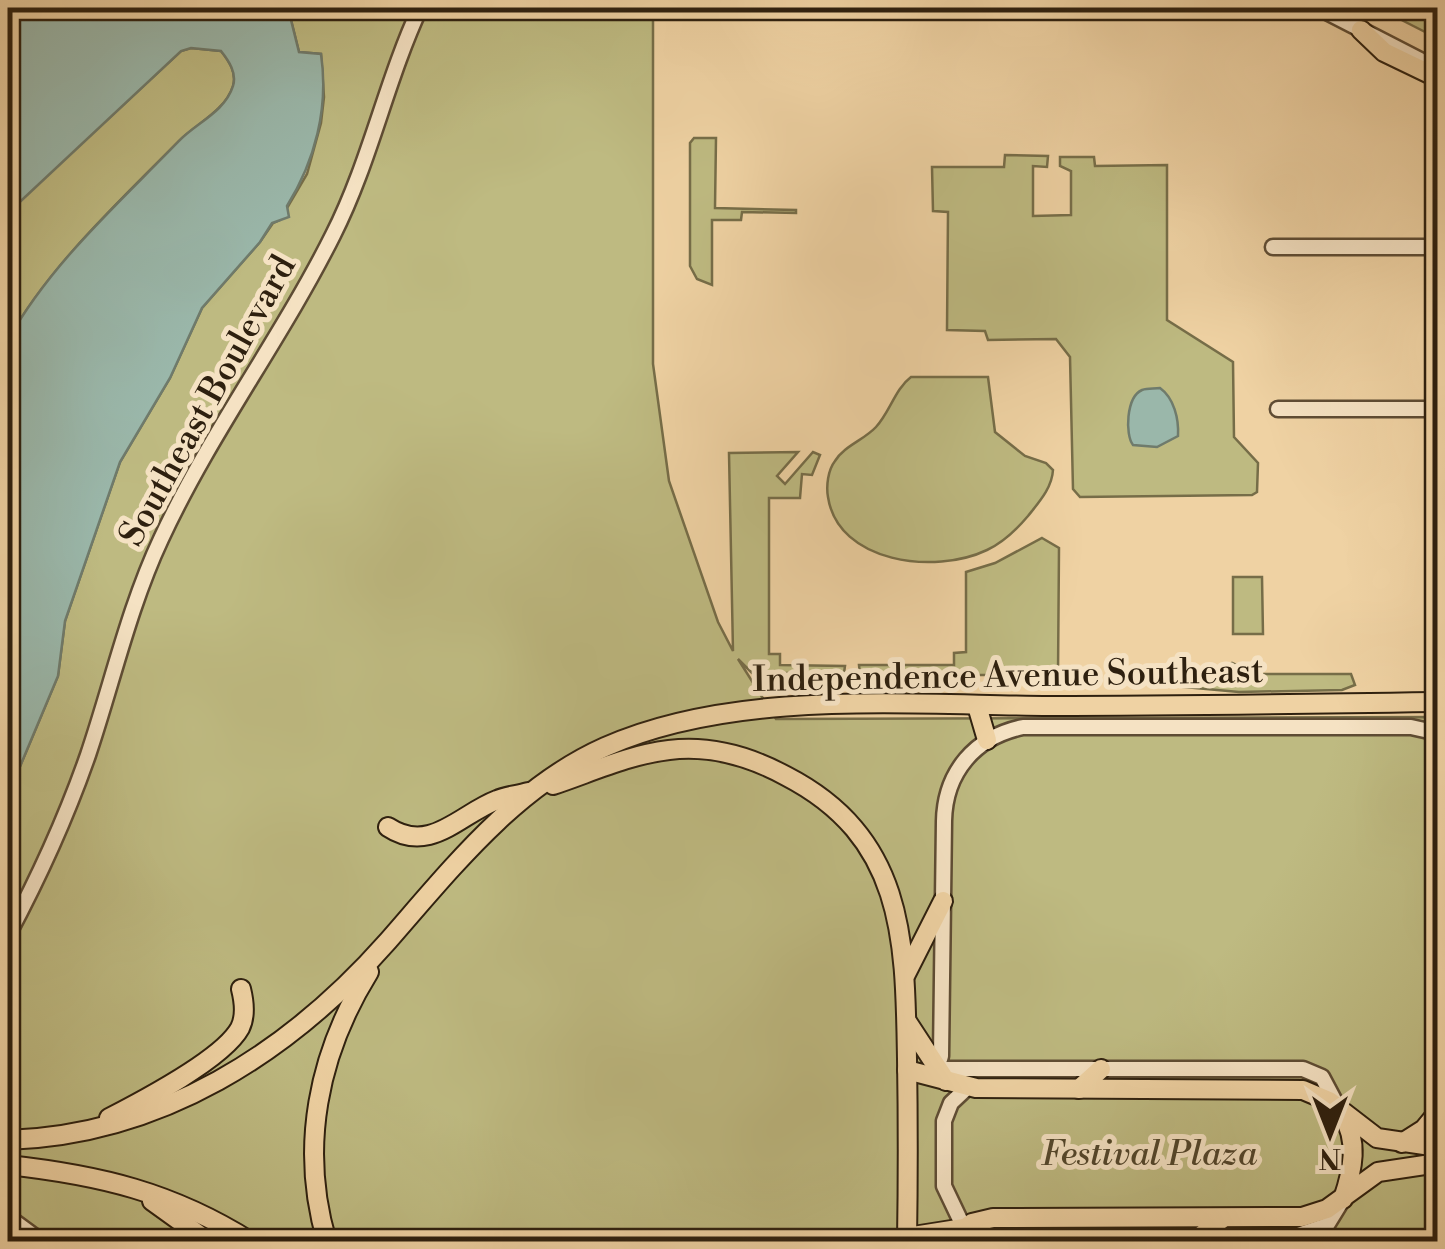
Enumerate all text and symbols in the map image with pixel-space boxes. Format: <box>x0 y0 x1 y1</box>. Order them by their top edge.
street label: Southeast Boulevard <box>110 248 306 554</box>
street label: Independence Avenue Southeast <box>752 650 1264 702</box>
north arrow <box>1280 1084 1380 1184</box>
park label: Festival Plaza <box>1041 1133 1258 1176</box>
text: N <box>1319 1140 1341 1175</box>

